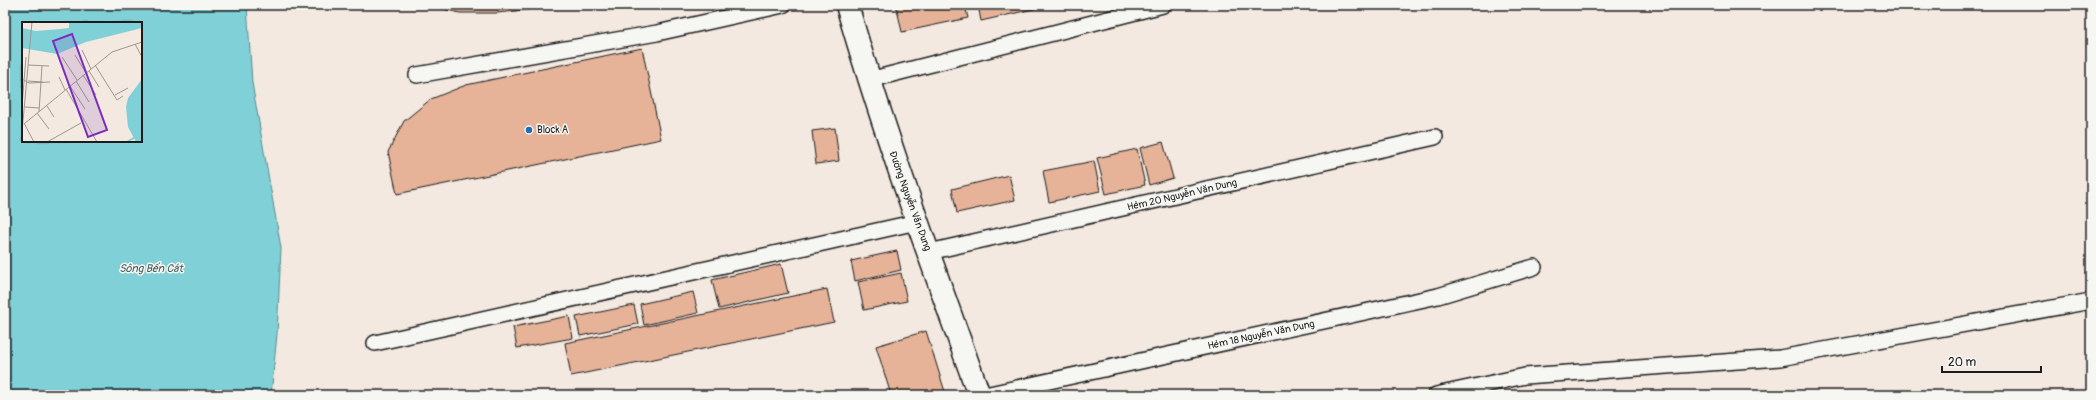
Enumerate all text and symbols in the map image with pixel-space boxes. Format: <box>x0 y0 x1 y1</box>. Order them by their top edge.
inset map <box>22 22 142 142</box>
place label: Block A <box>537 124 569 136</box>
marker: Block A <box>524 125 534 135</box>
street label: Đường Nguyễn Văn Dung <box>886 149 936 253</box>
street label: Hẻm 20 Nguyễn Văn Dung <box>1126 175 1238 213</box>
water label: Sông Bến Cát <box>119 262 184 275</box>
street label: Hẻm 18 Nguyễn Văn Dung <box>1206 316 1315 352</box>
scale bar <box>1942 348 2041 374</box>
text: 20 m <box>1948 355 1977 370</box>

